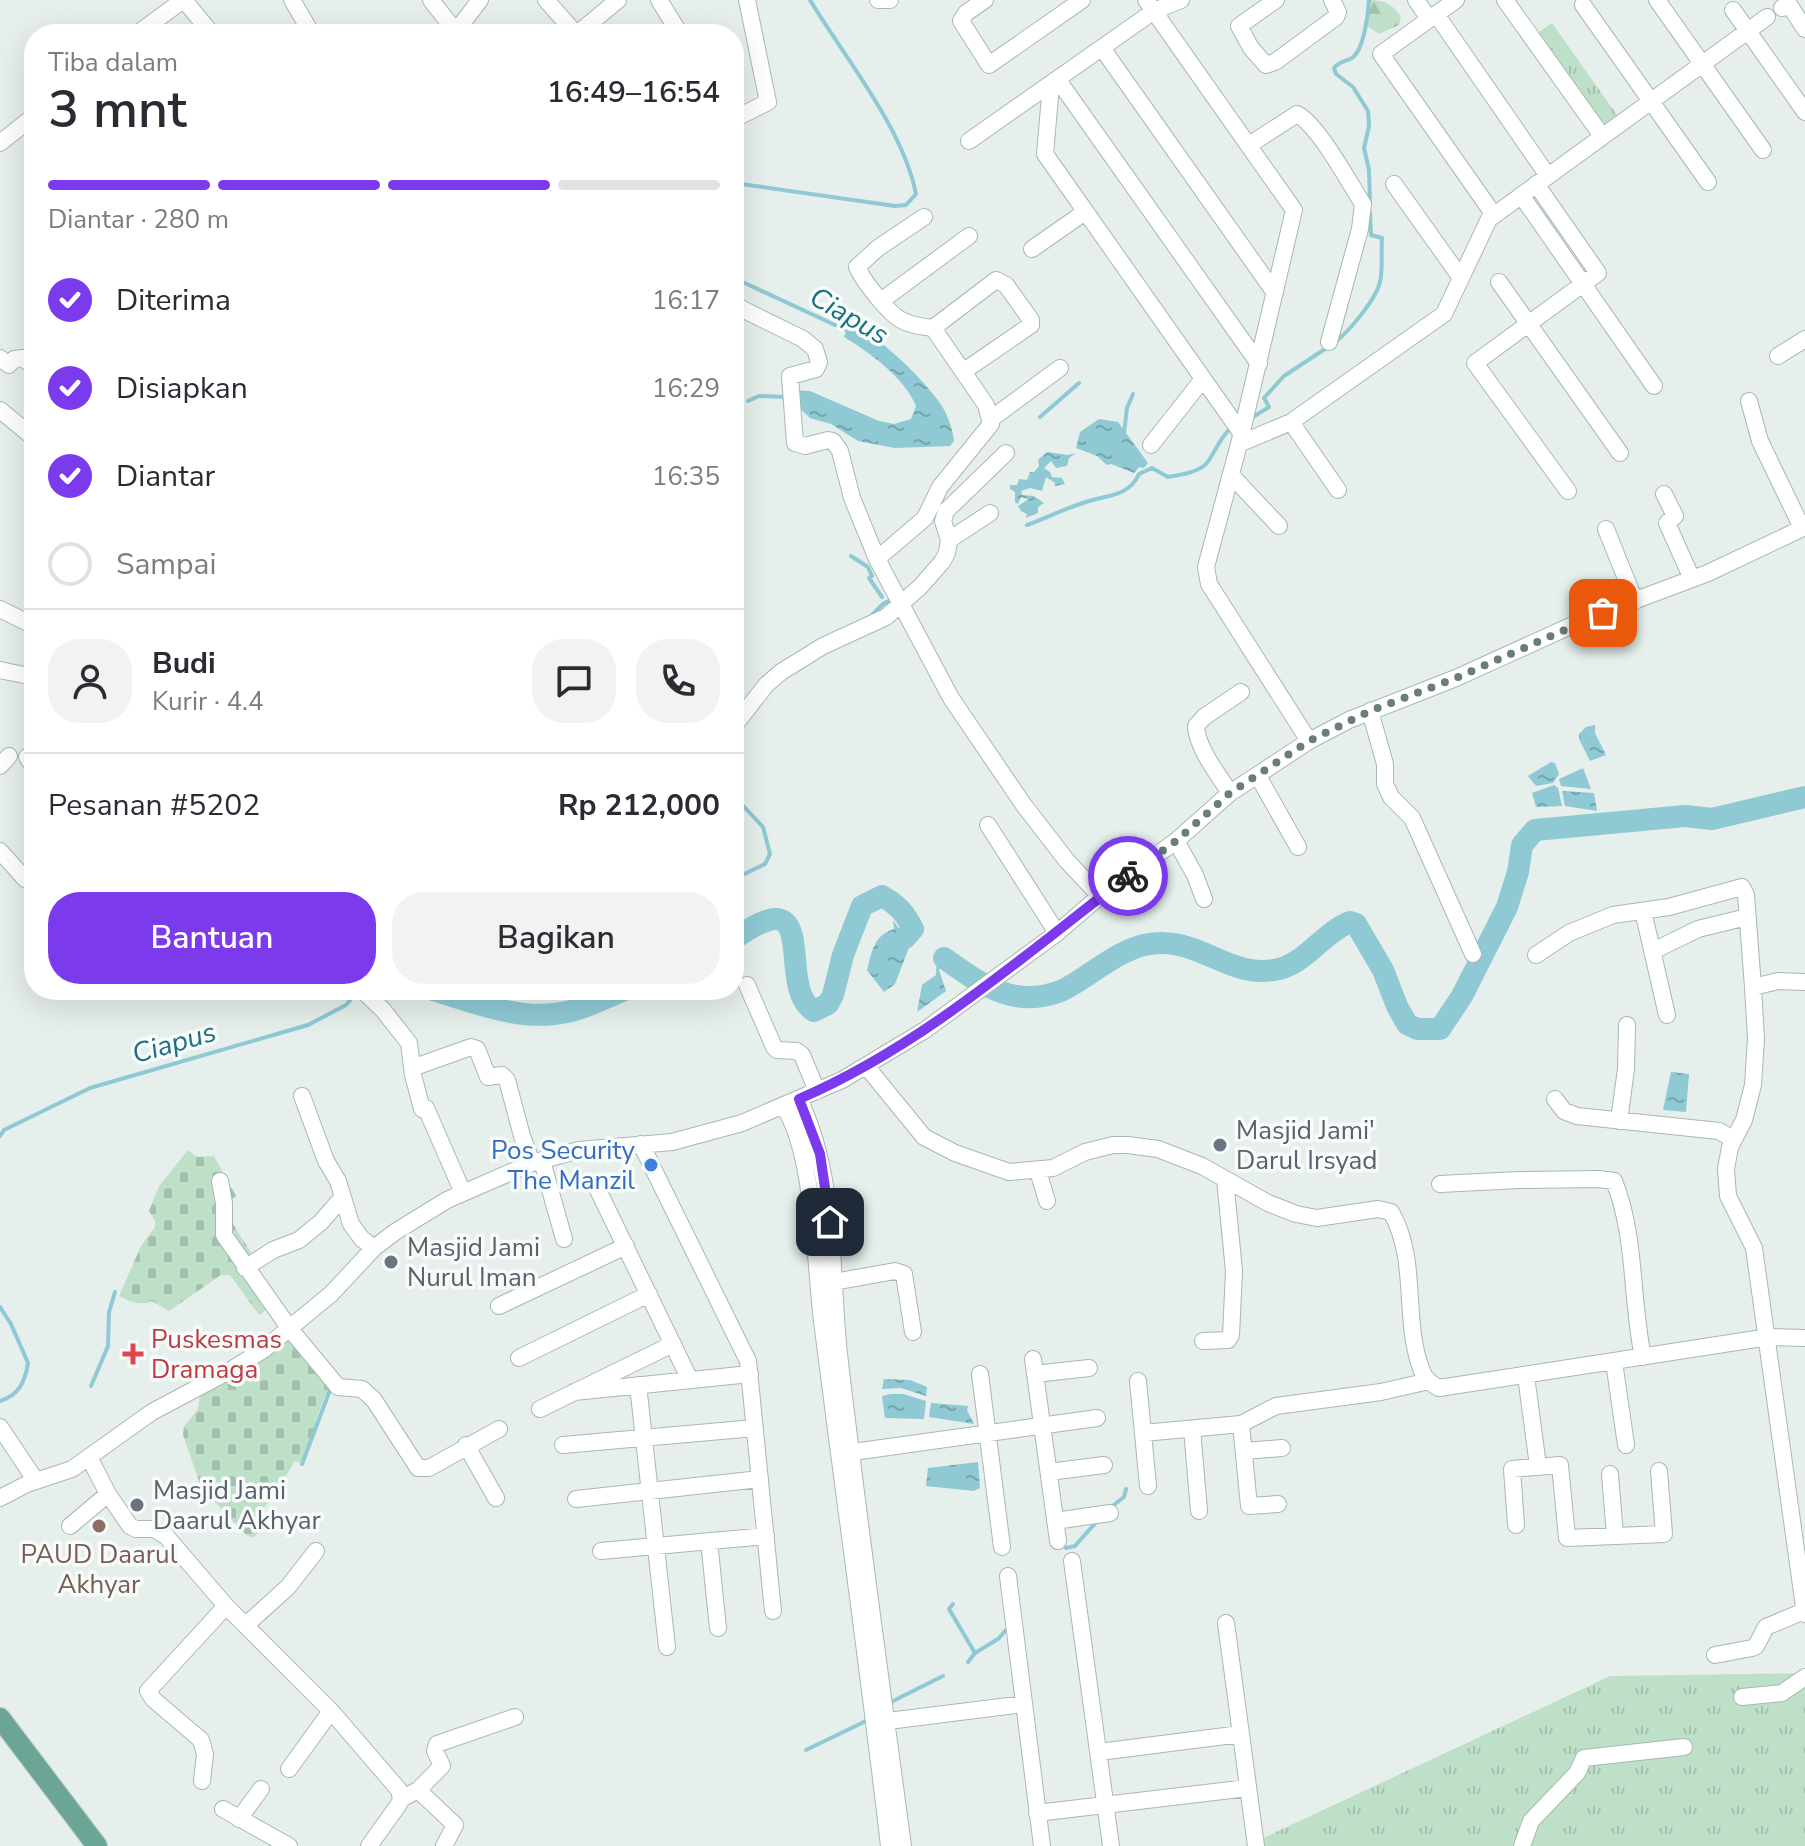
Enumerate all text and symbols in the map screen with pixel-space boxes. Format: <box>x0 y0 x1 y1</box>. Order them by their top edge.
text: Tiba dalam <box>48 45 178 80</box>
text: 16:49–16:54 <box>547 72 720 113</box>
text: 3 mnt <box>48 74 187 145</box>
text: Diantar · 280 m <box>48 202 229 237</box>
icon: check <box>48 278 92 322</box>
water label: Ciapus <box>802 278 896 354</box>
text: Diterima <box>116 280 231 321</box>
text: 16:17 <box>652 283 720 318</box>
icon: check <box>48 366 92 410</box>
text: Disiapkan <box>116 368 248 409</box>
text: 16:29 <box>652 371 720 406</box>
icon: check <box>48 454 92 498</box>
text: Diantar <box>116 456 215 497</box>
text: 16:35 <box>652 459 720 494</box>
text: Sampai <box>116 544 216 585</box>
pin <box>1569 579 1637 647</box>
icon: bag <box>1581 591 1625 635</box>
button: person <box>48 639 132 723</box>
button: chat <box>532 639 616 723</box>
button: phone <box>636 639 720 723</box>
text: Budi <box>152 643 216 684</box>
text: Kurir · 4.4 <box>152 684 264 719</box>
text: Pesanan #5202 <box>48 785 260 826</box>
text: Rp 212,000 <box>558 785 720 826</box>
courier <box>1088 836 1168 916</box>
icon: bike <box>1106 854 1150 898</box>
button: Bantuan <box>48 892 376 984</box>
button: Bagikan <box>392 892 720 984</box>
water label: Ciapus <box>128 1013 220 1073</box>
place label: Masjid Jami' Darul Irsyad <box>1236 1113 1377 1178</box>
place label: Pos Security The Manzil <box>491 1133 636 1198</box>
marker: Masjid Jami' Darul Irsyad <box>1211 1136 1229 1154</box>
marker: Pos Security The Manzil <box>642 1156 660 1174</box>
pin <box>796 1188 864 1256</box>
icon: home <box>808 1200 852 1244</box>
place label: Masjid Jami Nurul Iman <box>407 1230 540 1295</box>
marker: Masjid Jami Nurul Iman <box>382 1253 400 1271</box>
place label: Puskesmas Dramaga <box>151 1322 282 1387</box>
marker: Puskesmas Dramaga <box>122 1343 144 1365</box>
place label: Masjid Jami Daarul Akhyar <box>153 1473 322 1538</box>
marker: Masjid Jami Daarul Akhyar <box>128 1496 146 1514</box>
marker: PAUD Daarul Akhyar <box>90 1517 108 1535</box>
place label: PAUD Daarul Akhyar <box>21 1537 178 1602</box>

